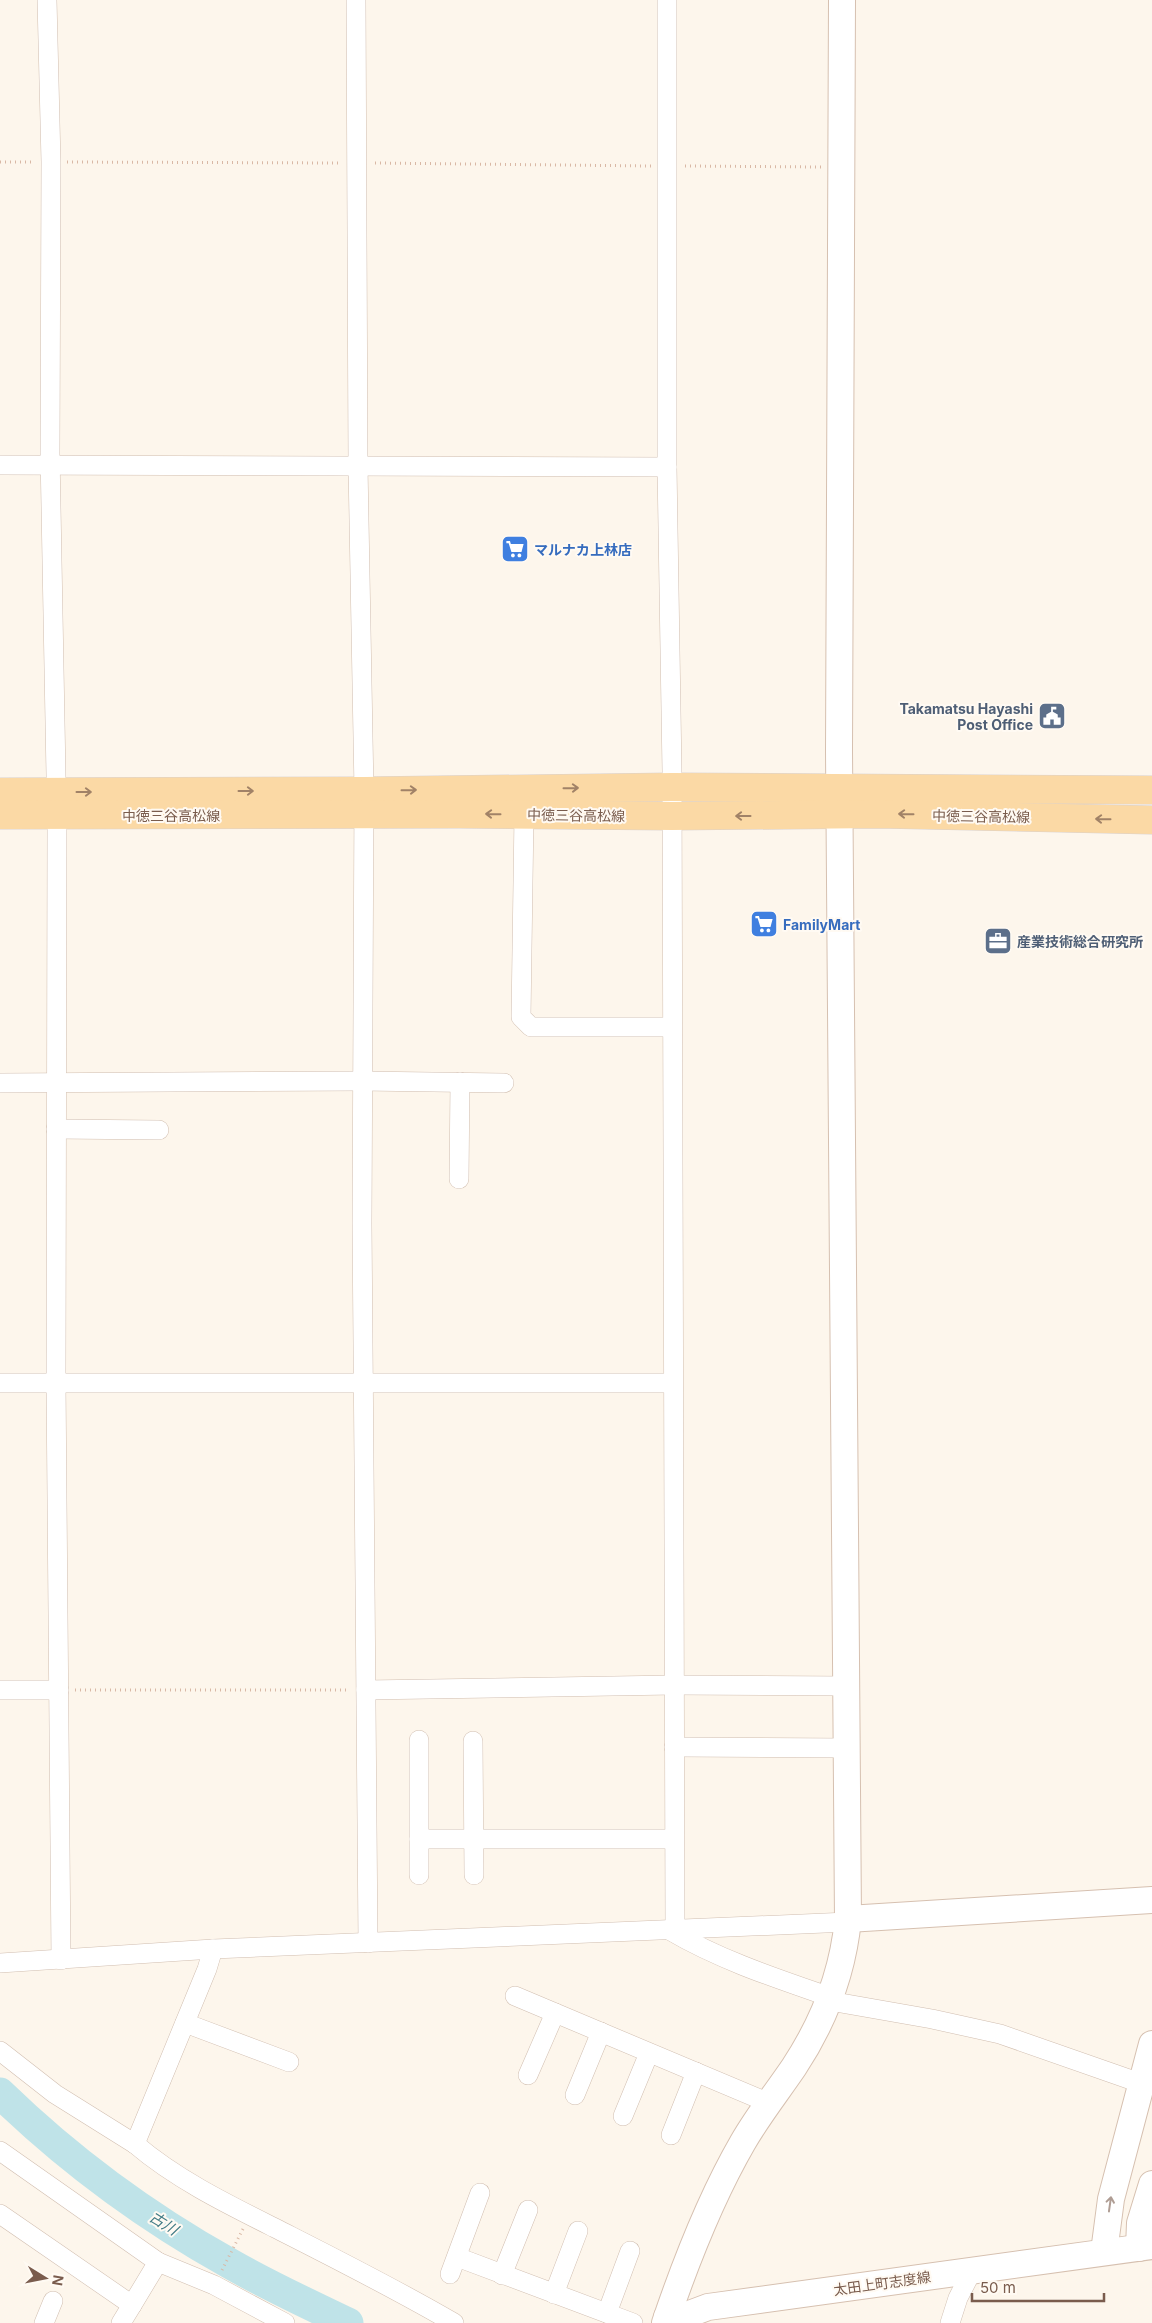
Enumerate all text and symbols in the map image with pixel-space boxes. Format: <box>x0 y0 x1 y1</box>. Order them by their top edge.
supermarket icon: マルナカ上林店 <box>500 534 530 564</box>
place label: マルナカ上林店 <box>534 541 632 558</box>
place label: Takamatsu Hayashi Post Office <box>899 700 1033 733</box>
public building icon: Takamatsu Hayashi Post Office <box>1037 701 1067 731</box>
one-way arrow <box>562 783 579 793</box>
one-way arrow <box>400 785 416 795</box>
one-way arrow <box>238 786 254 796</box>
one-way arrow <box>75 787 91 797</box>
street label: 中徳三谷高松線 <box>527 806 625 824</box>
street label: 中徳三谷高松線 <box>122 807 220 824</box>
street label: 中徳三谷高松線 <box>932 807 1030 825</box>
one-way arrow <box>486 809 502 819</box>
one-way arrow <box>898 810 914 819</box>
one-way arrow <box>736 811 752 821</box>
one-way arrow <box>1096 814 1112 824</box>
supermarket icon: FamilyMart <box>749 909 779 939</box>
place label: FamilyMart <box>783 916 860 933</box>
office icon: 産業技術総合研究所 <box>983 926 1013 956</box>
place label: 産業技術総合研究所 <box>1017 933 1143 950</box>
one-way arrow <box>1106 2196 1116 2212</box>
water label: 古川 <box>146 2207 183 2240</box>
north arrow <box>20 2253 70 2303</box>
street label: 太田上町志度線 <box>832 2268 932 2298</box>
scale bar <box>972 2270 1104 2302</box>
text: N <box>49 2274 68 2287</box>
text: 50 m <box>980 2278 1016 2297</box>

